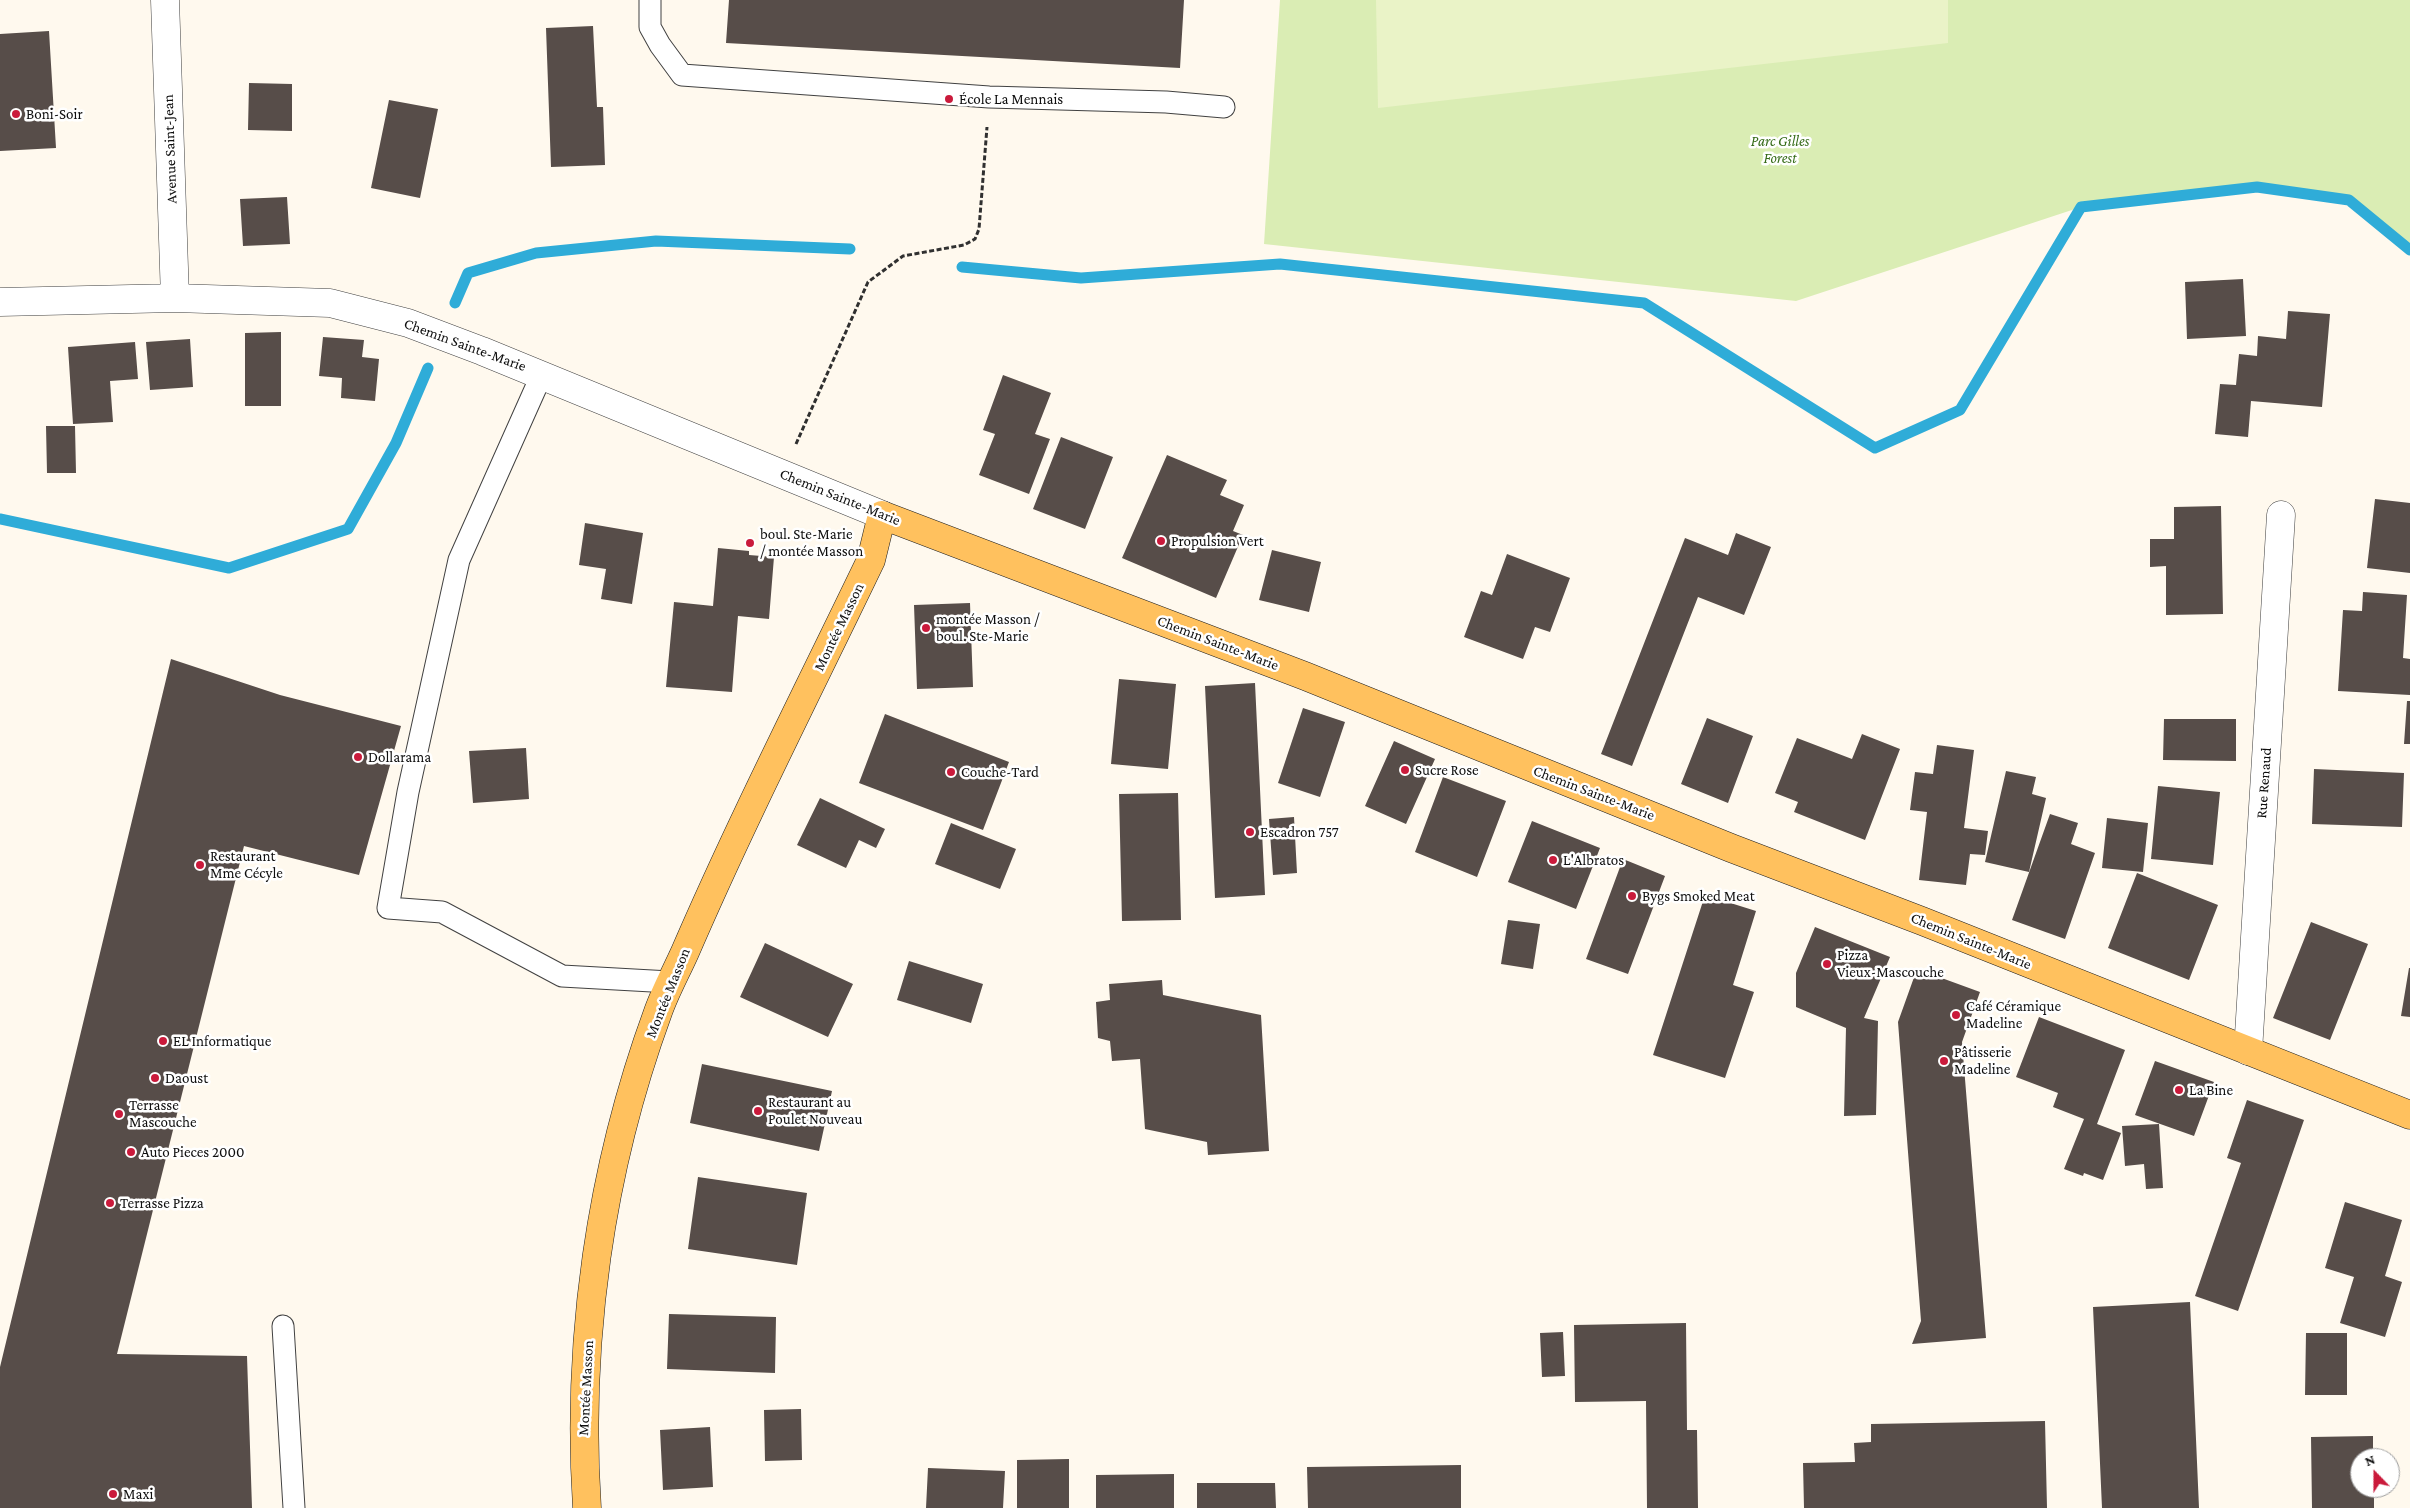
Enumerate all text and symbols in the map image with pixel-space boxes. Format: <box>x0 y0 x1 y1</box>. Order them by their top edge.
place label: École La Mennais <box>959 90 1063 108</box>
marker: École La Mennais <box>943 93 955 105</box>
street label: Avenue Saint-Jean <box>159 94 181 204</box>
place label: Boni-Soir <box>26 105 83 123</box>
marker: Boni-Soir <box>10 108 22 120</box>
park label: Parc Gilles Forest <box>1751 132 1809 167</box>
street label: Chemin Sainte-Marie <box>402 315 528 375</box>
street label: Chemin Sainte-Marie <box>777 465 903 529</box>
place label: boul. Ste-Marie / montée Masson <box>760 525 863 560</box>
place label: Propulsion Vert <box>1171 532 1264 550</box>
marker: Propulsion Vert <box>1155 535 1167 547</box>
marker: boul. Ste-Marie / montée Masson <box>744 537 756 549</box>
street label: Montée Masson <box>810 580 868 674</box>
place label: montée Masson / boul. Ste-Marie <box>936 610 1039 645</box>
street label: Chemin Sainte-Marie <box>1155 612 1281 674</box>
marker: montée Masson / boul. Ste-Marie <box>920 622 932 634</box>
street label: Rue Renaud <box>2253 747 2275 819</box>
place label: Dollarama <box>368 748 431 766</box>
marker: Dollarama <box>352 751 364 763</box>
place label: Sucre Rose <box>1415 761 1479 779</box>
street label: Chemin Sainte-Marie <box>1531 762 1657 824</box>
place label: Couche-Tard <box>961 763 1039 781</box>
marker: Sucre Rose <box>1399 764 1411 776</box>
marker: Couche-Tard <box>945 766 957 778</box>
place label: Escadron 757 <box>1260 823 1339 841</box>
marker: Escadron 757 <box>1244 826 1256 838</box>
place label: Restaurant Mme Cécyle <box>210 847 283 882</box>
place label: L'Albratos <box>1563 851 1624 869</box>
marker: L'Albratos <box>1547 854 1559 866</box>
marker: Restaurant Mme Cécyle <box>194 859 206 871</box>
place label: Bygs Smoked Meat <box>1642 887 1755 905</box>
marker: Bygs Smoked Meat <box>1626 890 1638 902</box>
street label: Chemin Sainte-Marie <box>1908 909 2034 973</box>
street label: Montée Masson <box>642 945 694 1041</box>
place label: Pizza Vieux-Mascouche <box>1837 946 1944 981</box>
marker: Pizza Vieux-Mascouche <box>1821 958 1833 970</box>
place label: Café Céramique Madeline <box>1966 997 2061 1032</box>
marker: Café Céramique Madeline <box>1950 1009 1962 1021</box>
place label: EL Informatique <box>173 1032 271 1050</box>
marker: EL Informatique <box>157 1035 169 1047</box>
place label: Pâtisserie Madeline <box>1954 1043 2011 1078</box>
marker: Pâtisserie Madeline <box>1938 1055 1950 1067</box>
place label: Daoust <box>165 1069 208 1087</box>
marker: Daoust <box>149 1072 161 1084</box>
place label: La Bine <box>2189 1081 2233 1099</box>
marker: La Bine <box>2173 1084 2185 1096</box>
place label: Restaurant au Poulet Nouveau <box>768 1093 862 1128</box>
place label: Terrasse Mascouche <box>129 1096 197 1131</box>
marker: Restaurant au Poulet Nouveau <box>752 1105 764 1117</box>
marker: Terrasse Mascouche <box>113 1108 125 1120</box>
place label: Auto Pieces 2000 <box>141 1143 245 1161</box>
marker: Auto Pieces 2000 <box>125 1146 137 1158</box>
place label: Terrasse Pizza <box>120 1194 204 1212</box>
marker: Terrasse Pizza <box>104 1197 116 1209</box>
street label: Montée Masson <box>575 1340 597 1436</box>
north arrow <box>2350 1448 2400 1498</box>
text: N <box>2362 1451 2377 1469</box>
place label: Maxi <box>123 1485 153 1503</box>
marker: Maxi <box>107 1488 119 1500</box>

